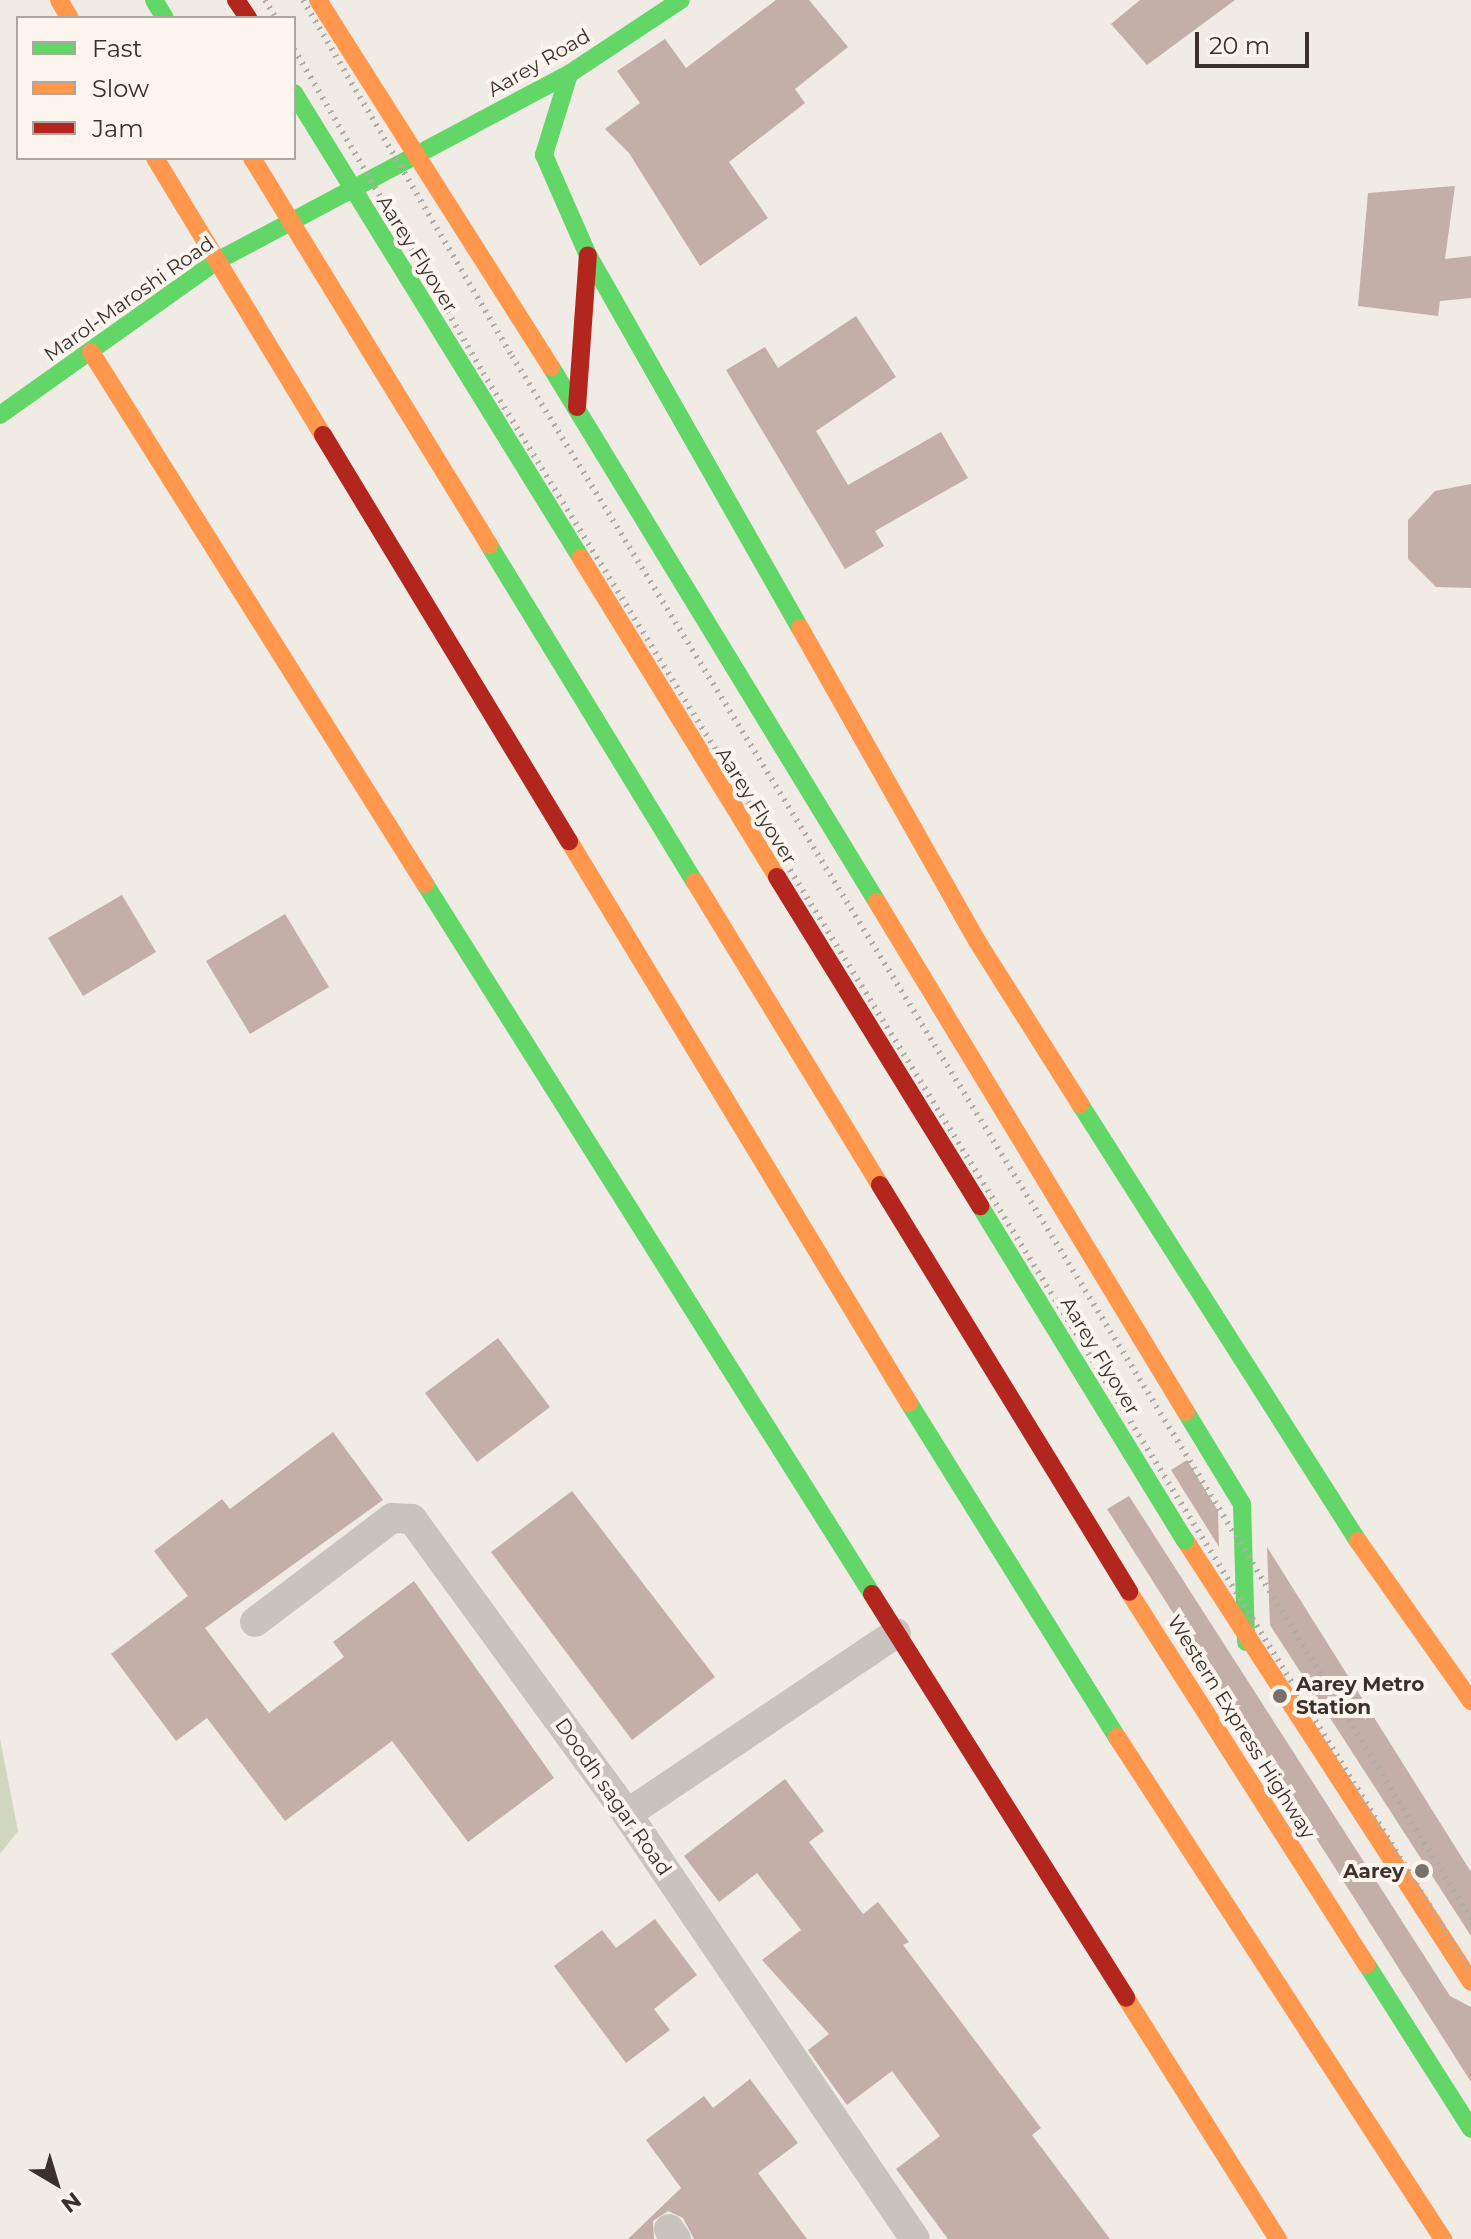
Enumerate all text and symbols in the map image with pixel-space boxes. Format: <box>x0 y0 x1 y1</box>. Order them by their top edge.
legend <box>16 16 296 160</box>
scale bar <box>1199 16 1313 66</box>
street label: Aarey Road <box>484 24 594 102</box>
text: 20 m <box>1209 31 1270 60</box>
text: Fast <box>92 34 142 63</box>
text: Slow <box>92 74 149 103</box>
text: Jam <box>92 114 144 143</box>
street label: Aarey Flyover <box>372 191 462 317</box>
street label: Marol-Maroshi Road <box>40 231 218 367</box>
street label: Aarey Flyover <box>711 743 801 869</box>
street label: Aarey Flyover <box>1055 1293 1145 1419</box>
street label: Western Express Highway <box>1162 1611 1320 1843</box>
place label: Aarey Metro Station <box>1296 1672 1424 1719</box>
marker: Aarey Metro Station <box>1271 1687 1289 1705</box>
street label: Doodh sagar Road <box>550 1714 676 1880</box>
place label: Aarey <box>1343 1859 1404 1883</box>
marker: Aarey <box>1411 1860 1433 1882</box>
north arrow <box>16 2143 96 2223</box>
text: N <box>56 2186 86 2218</box>

